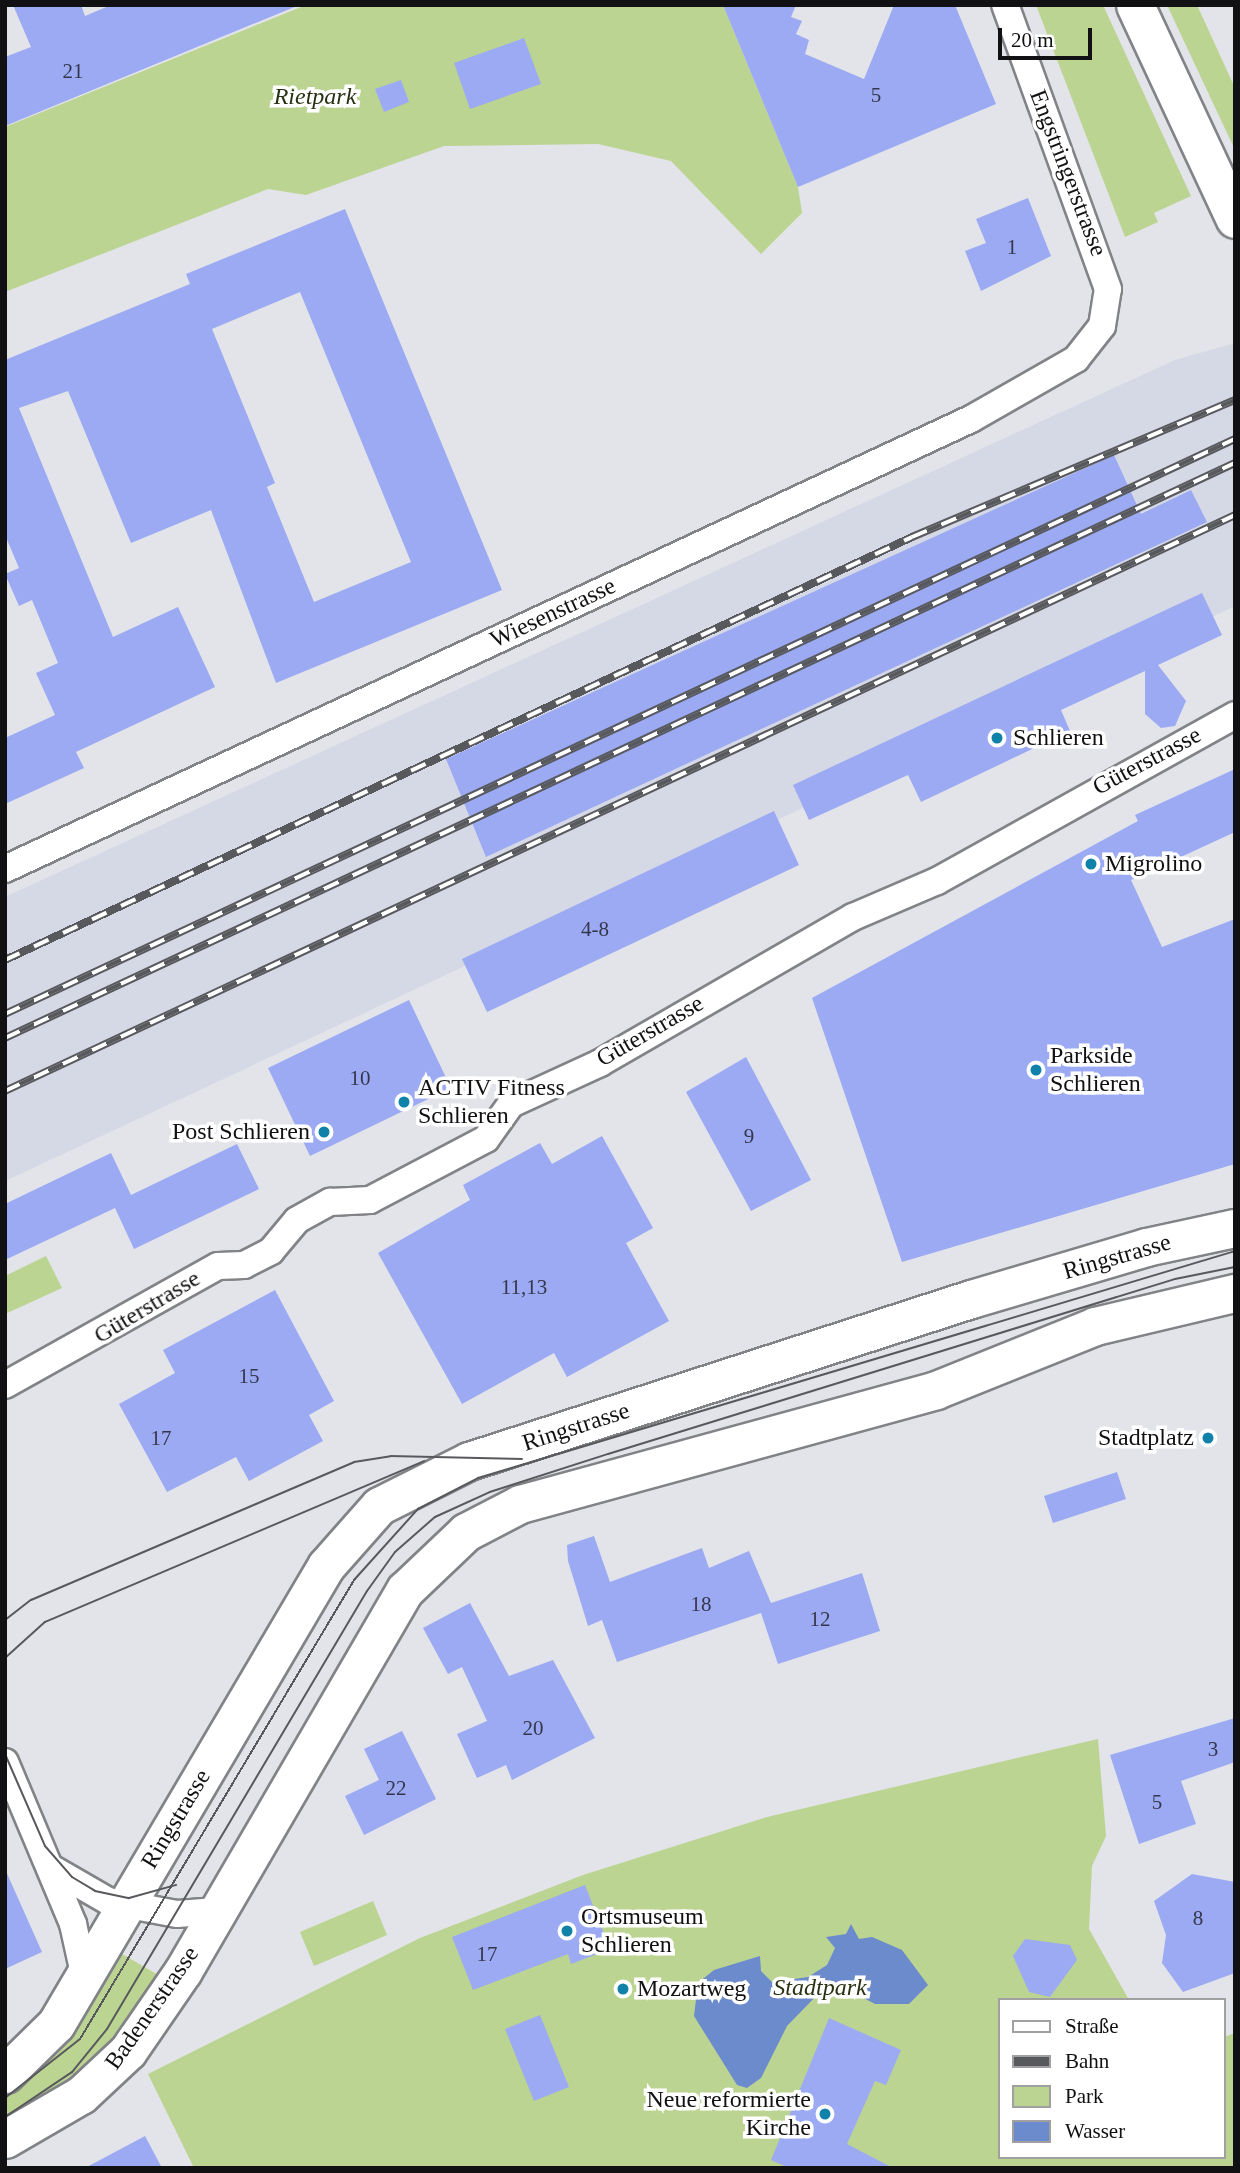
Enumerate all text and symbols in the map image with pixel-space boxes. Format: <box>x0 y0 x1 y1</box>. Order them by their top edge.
scale bar <box>1002 14 1096 58</box>
text: 20 m <box>1011 28 1054 52</box>
house number: 21 <box>62 58 84 84</box>
house number: 5 <box>871 82 881 108</box>
park label: Rietpark <box>274 83 356 111</box>
street label: Engstringerstrasse <box>1023 86 1113 260</box>
house number: 1 <box>1007 234 1017 260</box>
street label: Wiesenstrasse <box>486 571 620 655</box>
street label: Güterstrasse <box>1088 720 1206 802</box>
place label: Schlieren <box>1013 724 1104 752</box>
marker: Schlieren <box>987 728 1007 748</box>
place label: Migrolino <box>1105 850 1202 878</box>
marker: Migrolino <box>1083 856 1099 872</box>
house number: 4-8 <box>581 916 609 942</box>
street label: Güterstrasse <box>591 989 709 1073</box>
place label: Parkside Schlieren <box>1050 1042 1141 1098</box>
marker: Parkside Schlieren <box>1028 1062 1044 1078</box>
house number: 10 <box>350 1065 370 1091</box>
place label: ACTIV Fitness Schlieren <box>418 1074 565 1130</box>
marker: ACTIV Fitness Schlieren <box>396 1094 412 1110</box>
place label: Post Schlieren <box>172 1118 310 1146</box>
house number: 9 <box>744 1123 754 1149</box>
marker: Post Schlieren <box>316 1124 332 1140</box>
street label: Ringstrasse <box>1060 1228 1174 1286</box>
street label: Güterstrasse <box>89 1264 205 1350</box>
house number: 11,13 <box>501 1274 547 1300</box>
house number: 15 <box>238 1363 260 1389</box>
street label: Ringstrasse <box>519 1396 633 1458</box>
place label: Stadtplatz <box>1098 1424 1194 1452</box>
house number: 17 <box>150 1425 172 1451</box>
marker: Stadtplatz <box>1200 1430 1216 1446</box>
house number: 18 <box>690 1591 712 1617</box>
house number: 12 <box>810 1606 830 1632</box>
house number: 20 <box>522 1715 544 1741</box>
house number: 3 <box>1208 1736 1218 1762</box>
street label: Ringstrasse <box>135 1764 217 1874</box>
house number: 22 <box>386 1775 406 1801</box>
house number: 5 <box>1152 1789 1162 1815</box>
place label: Ortsmuseum Schlieren <box>581 1903 704 1959</box>
house number: 8 <box>1193 1905 1203 1931</box>
marker: Ortsmuseum Schlieren <box>559 1923 575 1939</box>
street label: Badenerstrasse <box>99 1941 205 2075</box>
house number: 17 <box>476 1941 498 1967</box>
park label: Stadtpark <box>773 1974 867 2002</box>
place label: Mozartweg <box>637 1975 746 2003</box>
marker: Mozartweg <box>615 1981 631 1997</box>
legend <box>998 1998 1226 2159</box>
text: Straße <box>1065 2014 1119 2038</box>
text: Bahn <box>1065 2049 1109 2073</box>
text: Park <box>1065 2084 1104 2108</box>
place label: Neue reformierte Kirche <box>646 2086 811 2142</box>
marker: Neue reformierte Kirche <box>817 2106 833 2122</box>
text: Wasser <box>1065 2119 1125 2143</box>

